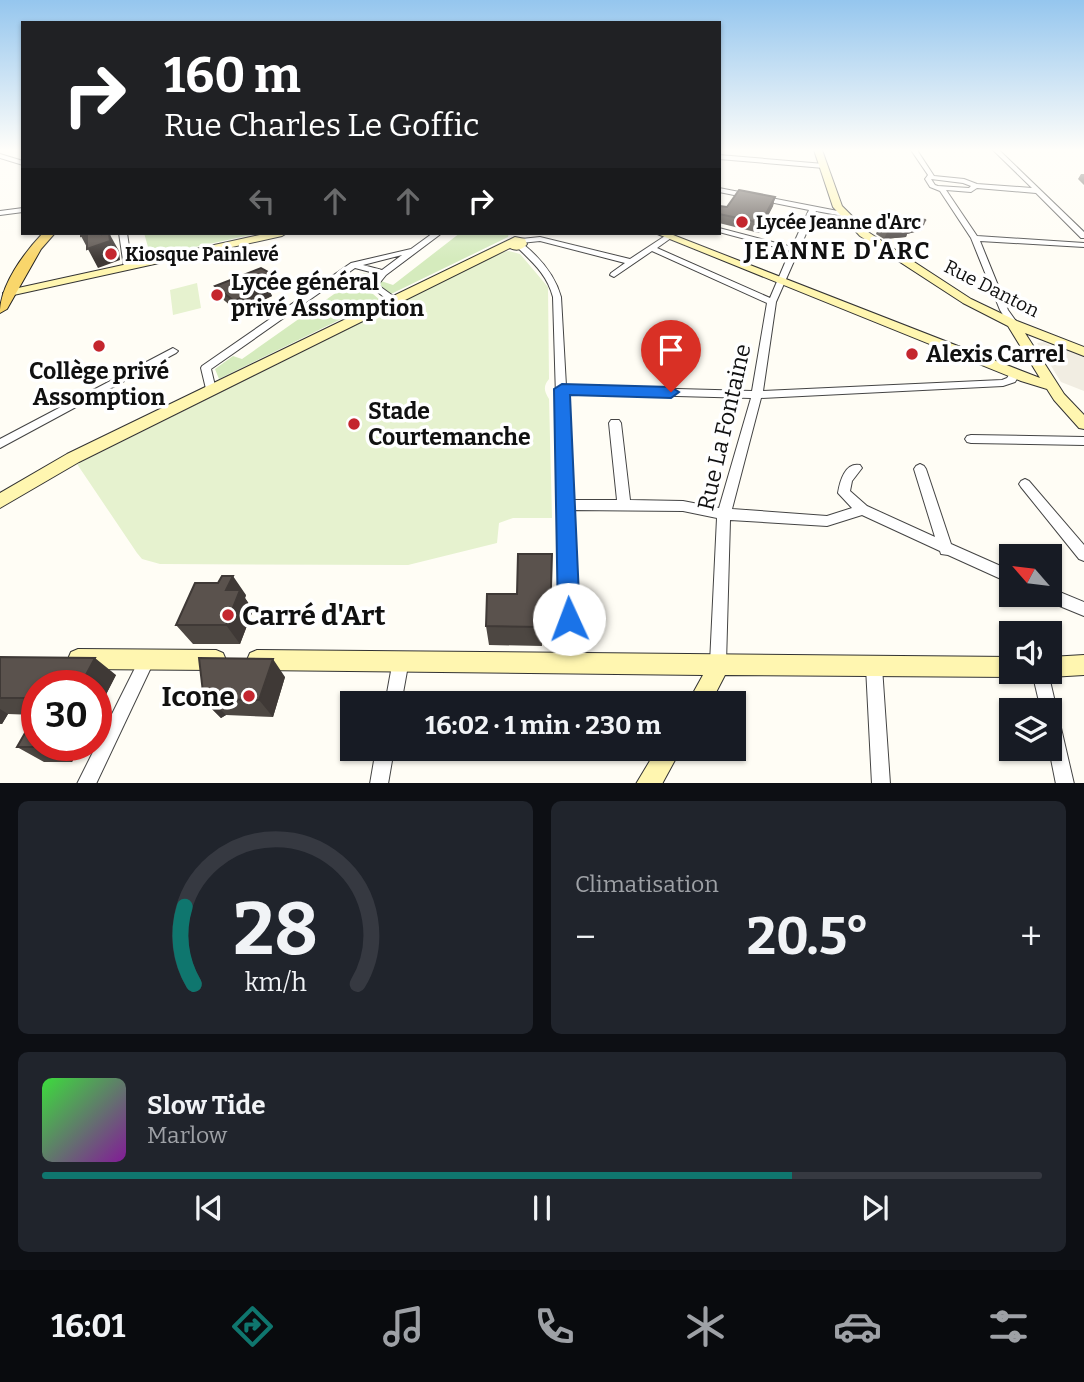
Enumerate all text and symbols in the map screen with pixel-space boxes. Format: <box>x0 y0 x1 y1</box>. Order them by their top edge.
text: 160 m <box>164 46 301 105</box>
icon: right <box>49 49 140 140</box>
text: Rue Charles Le Goffic <box>164 106 479 144</box>
icon: left <box>243 182 281 220</box>
icon: ahead <box>316 182 354 220</box>
icon: ahead <box>389 182 427 220</box>
icon: right <box>462 182 500 220</box>
place label: Lycée Jeanne d'Arc <box>756 211 921 234</box>
marker: Lycée Jeanne d'Arc <box>734 214 750 230</box>
district label: JEANNE D'ARC <box>743 237 931 265</box>
place label: Kiosque Painlevé <box>125 243 279 266</box>
marker: Kiosque Painlevé <box>103 246 119 262</box>
street label: Rue Danton <box>940 255 1043 322</box>
place label: Lycée général privé Assomption <box>231 268 424 322</box>
marker: Lycée général privé Assomption <box>209 287 225 303</box>
pin <box>641 320 701 392</box>
icon: arrive <box>652 331 690 369</box>
marker: Collège privé Assomption <box>91 338 107 354</box>
place label: Alexis Carrel <box>926 340 1065 368</box>
street label: Rue La Fontaine <box>691 341 757 513</box>
marker: Alexis Carrel <box>904 346 920 362</box>
place label: Collège privé Assomption <box>29 357 169 411</box>
place label: Stade Courtemanche <box>368 397 531 451</box>
marker: Stade Courtemanche <box>346 416 362 432</box>
north arrow <box>999 544 1062 607</box>
map controls <box>999 544 1062 761</box>
position arrow <box>532 582 606 656</box>
place label: Carré d'Art <box>242 599 385 632</box>
marker: Carré d'Art <box>220 607 236 623</box>
button: sound <box>999 621 1062 684</box>
speed limit sign: 30 <box>21 670 112 761</box>
place label: Icone <box>162 680 235 713</box>
marker: Icone <box>241 688 257 704</box>
button: layers <box>999 698 1062 761</box>
text: 16:02 · 1 min · 230 m <box>425 710 661 741</box>
text: Climatisation <box>575 870 719 898</box>
text: 28 <box>233 886 318 973</box>
text: 20.5° <box>747 905 870 968</box>
text: − <box>575 914 596 960</box>
text: + <box>1020 914 1042 960</box>
text: km/h <box>245 967 307 997</box>
text: Slow Tide <box>147 1090 266 1121</box>
text: Marlow <box>147 1121 227 1149</box>
icon: previous <box>190 1189 228 1227</box>
icon: pause <box>523 1189 561 1227</box>
icon: next <box>856 1189 894 1227</box>
icon: directions <box>228 1302 277 1351</box>
icon: music <box>379 1302 428 1351</box>
icon: phone <box>530 1302 579 1351</box>
icon: climate <box>681 1302 730 1351</box>
icon: car <box>833 1302 882 1351</box>
icon: filters <box>984 1302 1033 1351</box>
text: 16:01 <box>51 1307 125 1345</box>

